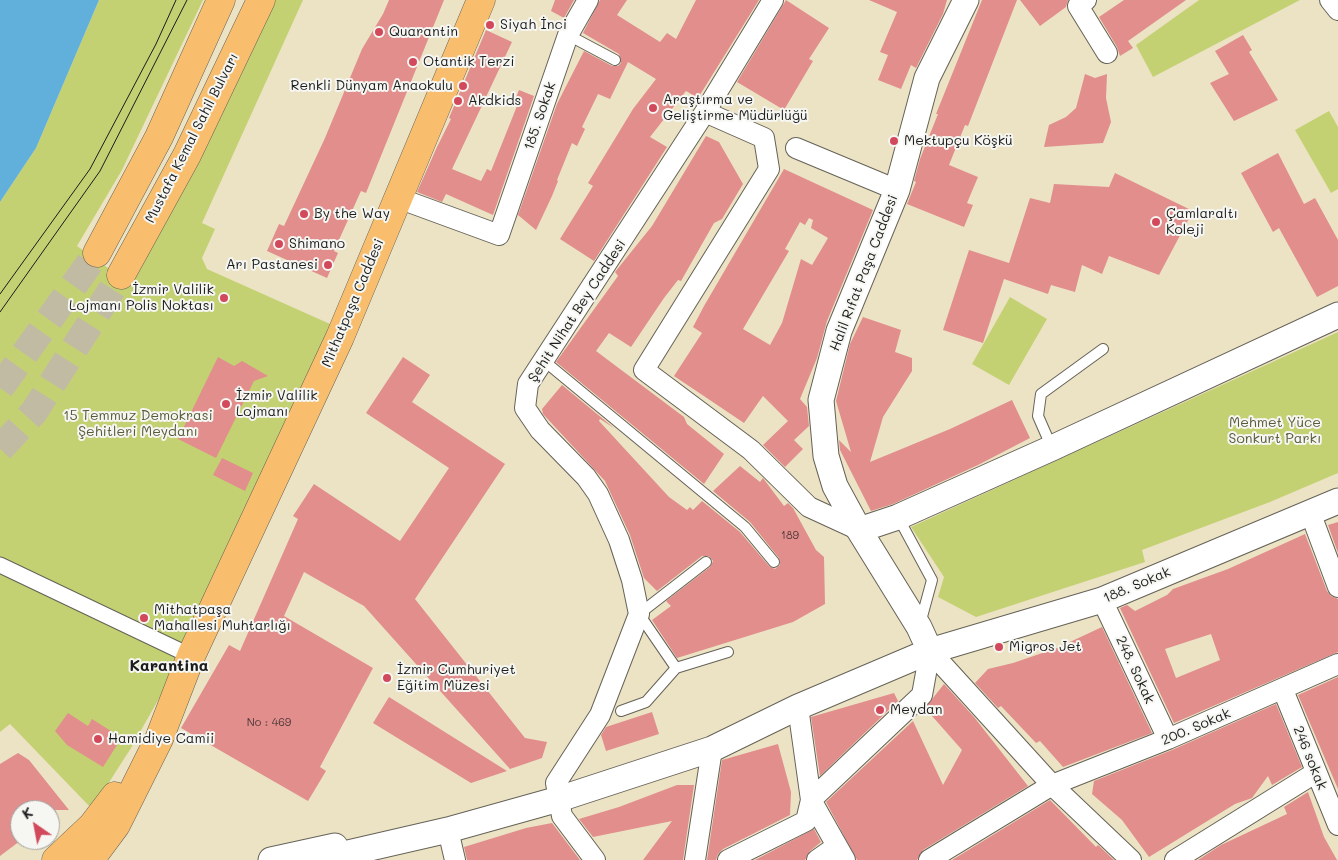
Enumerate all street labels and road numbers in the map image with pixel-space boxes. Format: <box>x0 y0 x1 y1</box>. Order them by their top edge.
street label: Mustafa Kemal Sahil Bulvarı <box>142 50 242 226</box>
street label: 185. Sokak <box>520 80 560 152</box>
street label: Halil Rıfat Paşa Caddesi <box>826 192 902 354</box>
street label: Mithatpaşa Caddesi <box>318 236 388 370</box>
street label: Şehit Nihat Bey Caddesi <box>525 237 629 385</box>
street label: 188. Sokak <box>1101 563 1173 607</box>
street label: 248. Sokak <box>1112 633 1158 707</box>
street label: 200. Sokak <box>1159 705 1233 749</box>
street label: 246 sokak <box>1290 723 1330 793</box>

